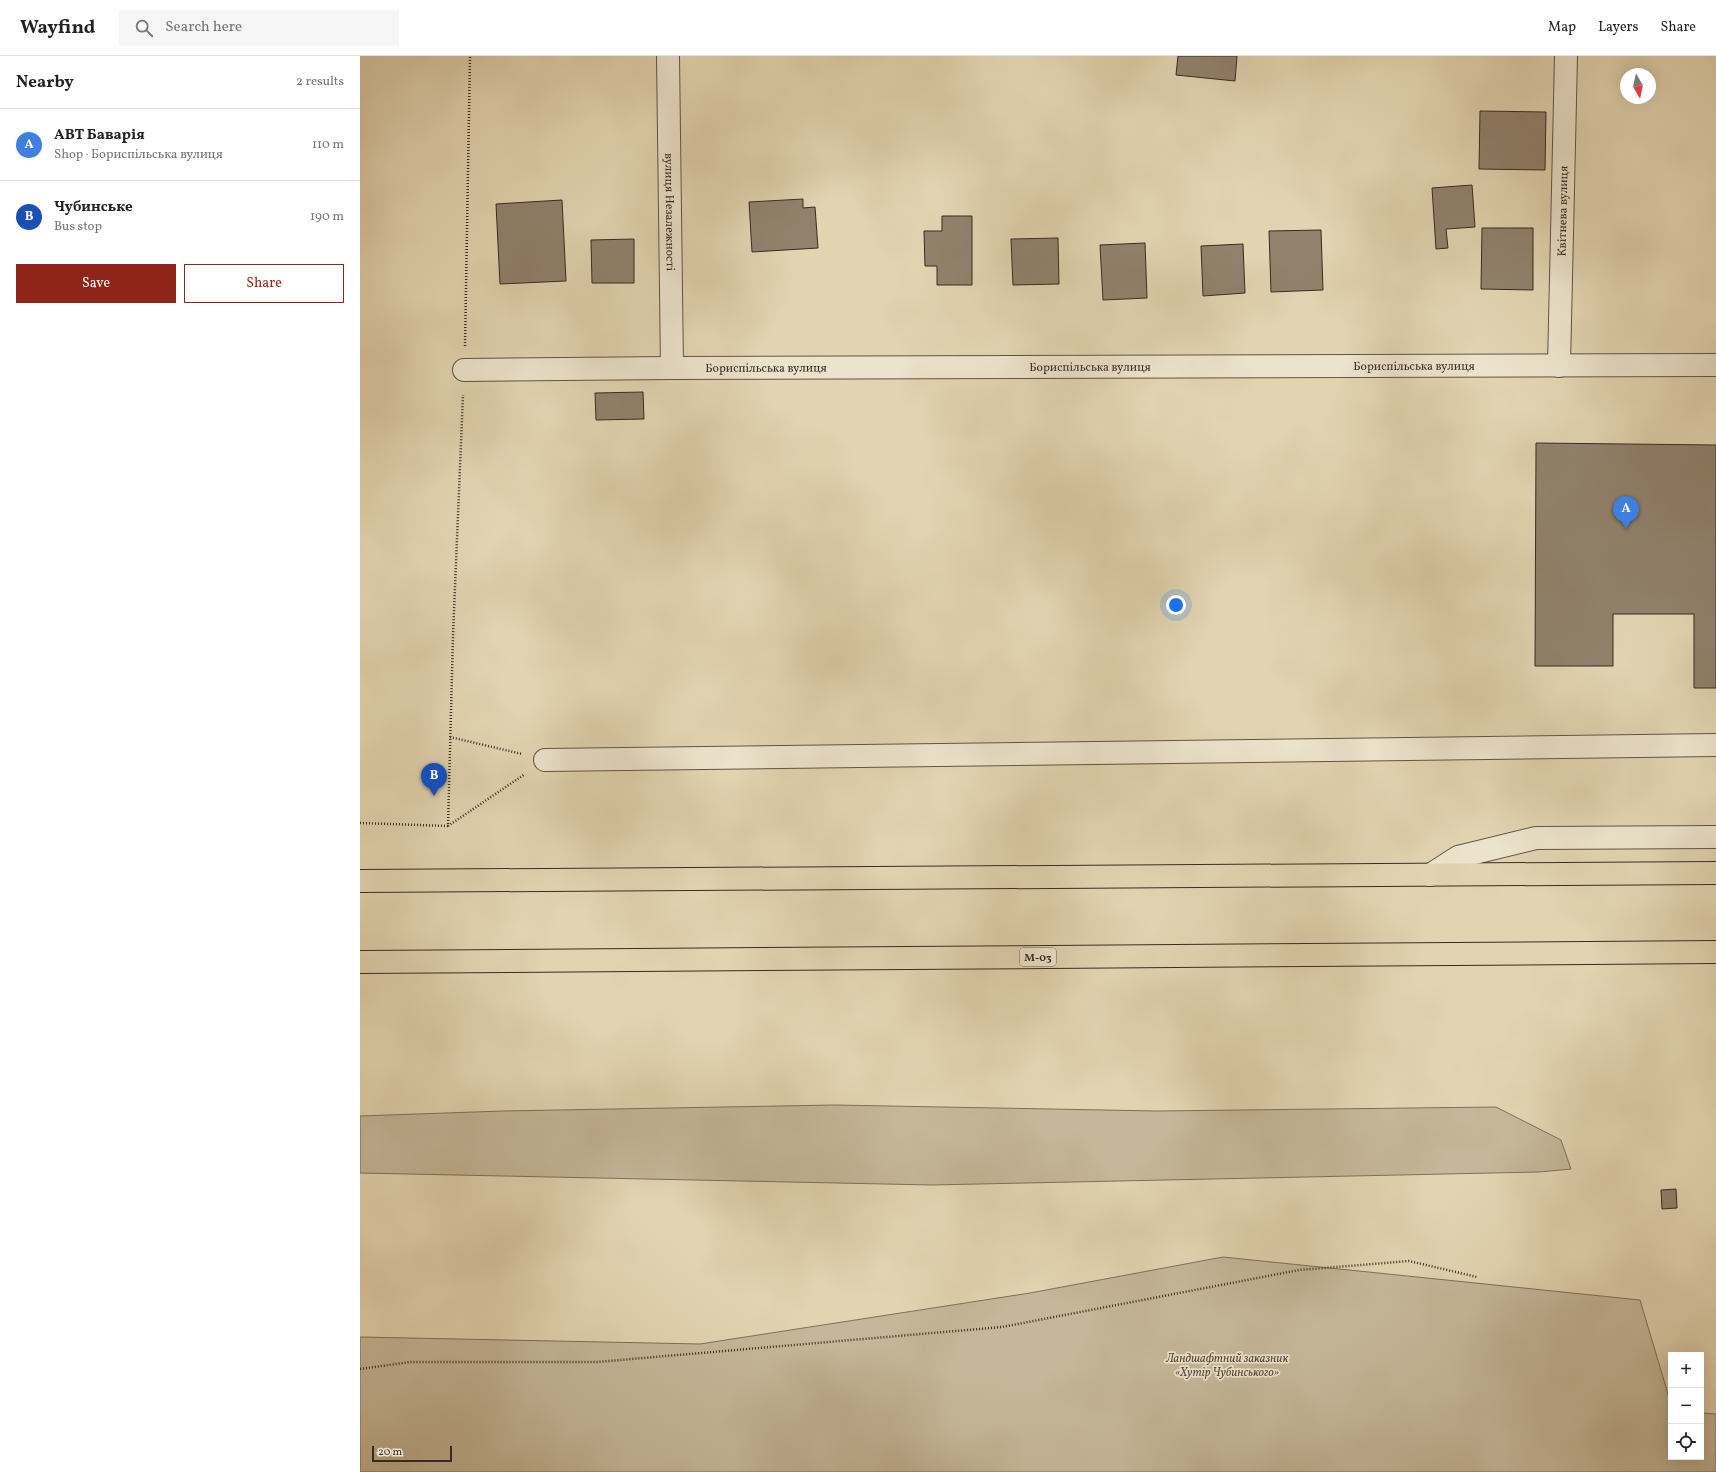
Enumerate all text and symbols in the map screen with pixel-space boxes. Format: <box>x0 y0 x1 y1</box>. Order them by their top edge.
search box <box>119 10 399 46</box>
text: Wayfind <box>20 15 95 41</box>
icon: search <box>133 17 155 39</box>
text: Search here <box>165 17 242 38</box>
text: Map <box>1548 18 1576 37</box>
text: Layers <box>1598 18 1638 37</box>
text: Share <box>1660 18 1696 37</box>
north arrow <box>1620 68 1656 104</box>
text: Nearby <box>16 71 74 94</box>
text: 2 results <box>296 73 344 91</box>
text: АВТ Баварія <box>54 125 145 146</box>
text: A <box>24 136 34 154</box>
text: 110 m <box>312 136 344 154</box>
text: Shop · Бориспільська вулиця <box>54 146 223 164</box>
street label: вулиця Незалежності <box>660 153 678 272</box>
street label: Квітнева вулиця <box>1554 166 1573 257</box>
text: Чубинське <box>54 197 133 218</box>
text: B <box>25 208 33 226</box>
text: 190 m <box>310 208 344 226</box>
text: Bus stop <box>54 218 102 236</box>
button: Save <box>16 264 176 303</box>
button: Share <box>184 264 344 303</box>
street label: Бориспільська вулиця <box>1353 359 1475 375</box>
street label: Бориспільська вулиця <box>1029 360 1151 376</box>
street label: Бориспільська вулиця <box>705 361 827 377</box>
pin: A <box>1613 496 1639 529</box>
your location <box>1166 595 1186 615</box>
pin: B <box>421 763 447 796</box>
road number: М-03 <box>1020 948 1056 966</box>
park label: Ландшафтний заказник «Хутір Чубинського» <box>1165 1351 1288 1381</box>
map controls <box>1668 1352 1704 1460</box>
button: + <box>1668 1352 1704 1388</box>
button: − <box>1668 1388 1704 1424</box>
button: locate <box>1668 1424 1704 1460</box>
scale bar <box>372 1444 452 1463</box>
text: 20 m <box>378 1445 402 1460</box>

